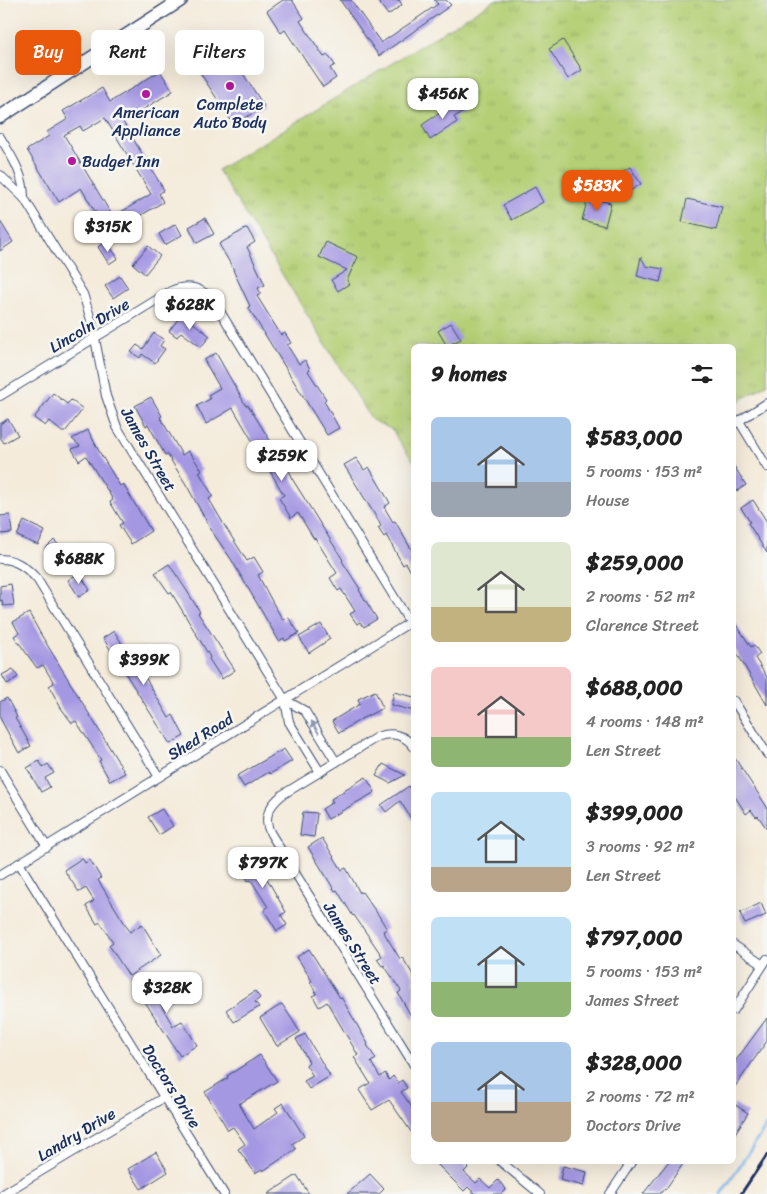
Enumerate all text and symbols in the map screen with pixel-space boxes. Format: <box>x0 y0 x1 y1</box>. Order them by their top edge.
chip: Buy <box>15 30 81 75</box>
chip: Rent <box>91 30 165 75</box>
chip: Filters <box>175 30 264 75</box>
pin: $456K <box>408 78 478 120</box>
text: $456K <box>418 79 468 108</box>
marker: Complete Auto Body <box>224 80 236 92</box>
marker: American Appliance <box>140 88 152 100</box>
place label: Complete Auto Body <box>193 90 267 137</box>
place label: American Appliance <box>111 98 181 145</box>
place label: Budget Inn <box>82 147 160 176</box>
marker: Budget Inn <box>66 155 78 167</box>
pin: $583K <box>562 170 632 212</box>
text: $583K <box>573 171 621 200</box>
pin: $315K <box>73 210 143 253</box>
text: $315K <box>85 212 131 241</box>
pin: $628K <box>155 288 225 331</box>
street label: Lincoln Drive <box>43 290 135 361</box>
text: $628K <box>166 290 214 319</box>
text: 9 homes <box>431 355 507 393</box>
icon: filters <box>688 360 716 388</box>
street label: James Street <box>112 401 185 497</box>
text: $583,000 <box>586 419 683 457</box>
icon: home <box>471 437 531 497</box>
pin: $259K <box>247 440 317 482</box>
text: $259K <box>257 441 307 470</box>
text: 5 rooms · 153 m² <box>586 457 702 486</box>
text: House <box>586 486 629 515</box>
pin: $688K <box>44 542 114 585</box>
text: $688K <box>55 544 103 573</box>
text: $259,000 <box>586 544 683 582</box>
icon: home <box>471 562 531 622</box>
text: 2 rooms · 52 m² <box>586 582 695 611</box>
text: Clarence Street <box>586 611 699 640</box>
pin: $399K <box>109 644 179 686</box>
text: $399K <box>120 645 168 674</box>
text: $688,000 <box>586 669 683 707</box>
icon: home <box>471 687 531 747</box>
street label: Shed Road <box>161 704 240 768</box>
text: 4 rooms · 148 m² <box>586 707 704 736</box>
one-way arrow <box>310 720 319 733</box>
text: Len Street <box>586 736 661 765</box>
text: $399,000 <box>586 794 683 832</box>
icon: home <box>471 812 531 872</box>
text: 3 rooms · 92 m² <box>586 832 695 861</box>
pin: $797K <box>228 846 298 889</box>
text: $797K <box>239 848 287 877</box>
text: Len Street <box>586 861 661 890</box>
street label: James Street <box>315 895 390 991</box>
text: $797,000 <box>586 919 682 957</box>
icon: home <box>471 937 531 997</box>
text: 5 rooms · 153 m² <box>586 957 702 986</box>
pin: $328K <box>132 972 202 1014</box>
text: $328K <box>143 973 191 1002</box>
text: James Street <box>586 986 680 1015</box>
street label: Doctors Drive <box>134 1038 209 1134</box>
text: $328,000 <box>586 1044 682 1082</box>
icon: home <box>471 1062 531 1122</box>
text: 2 rooms · 72 m² <box>586 1082 695 1111</box>
street label: Landry Drive <box>31 1099 121 1169</box>
text: Doctors Drive <box>586 1111 681 1140</box>

